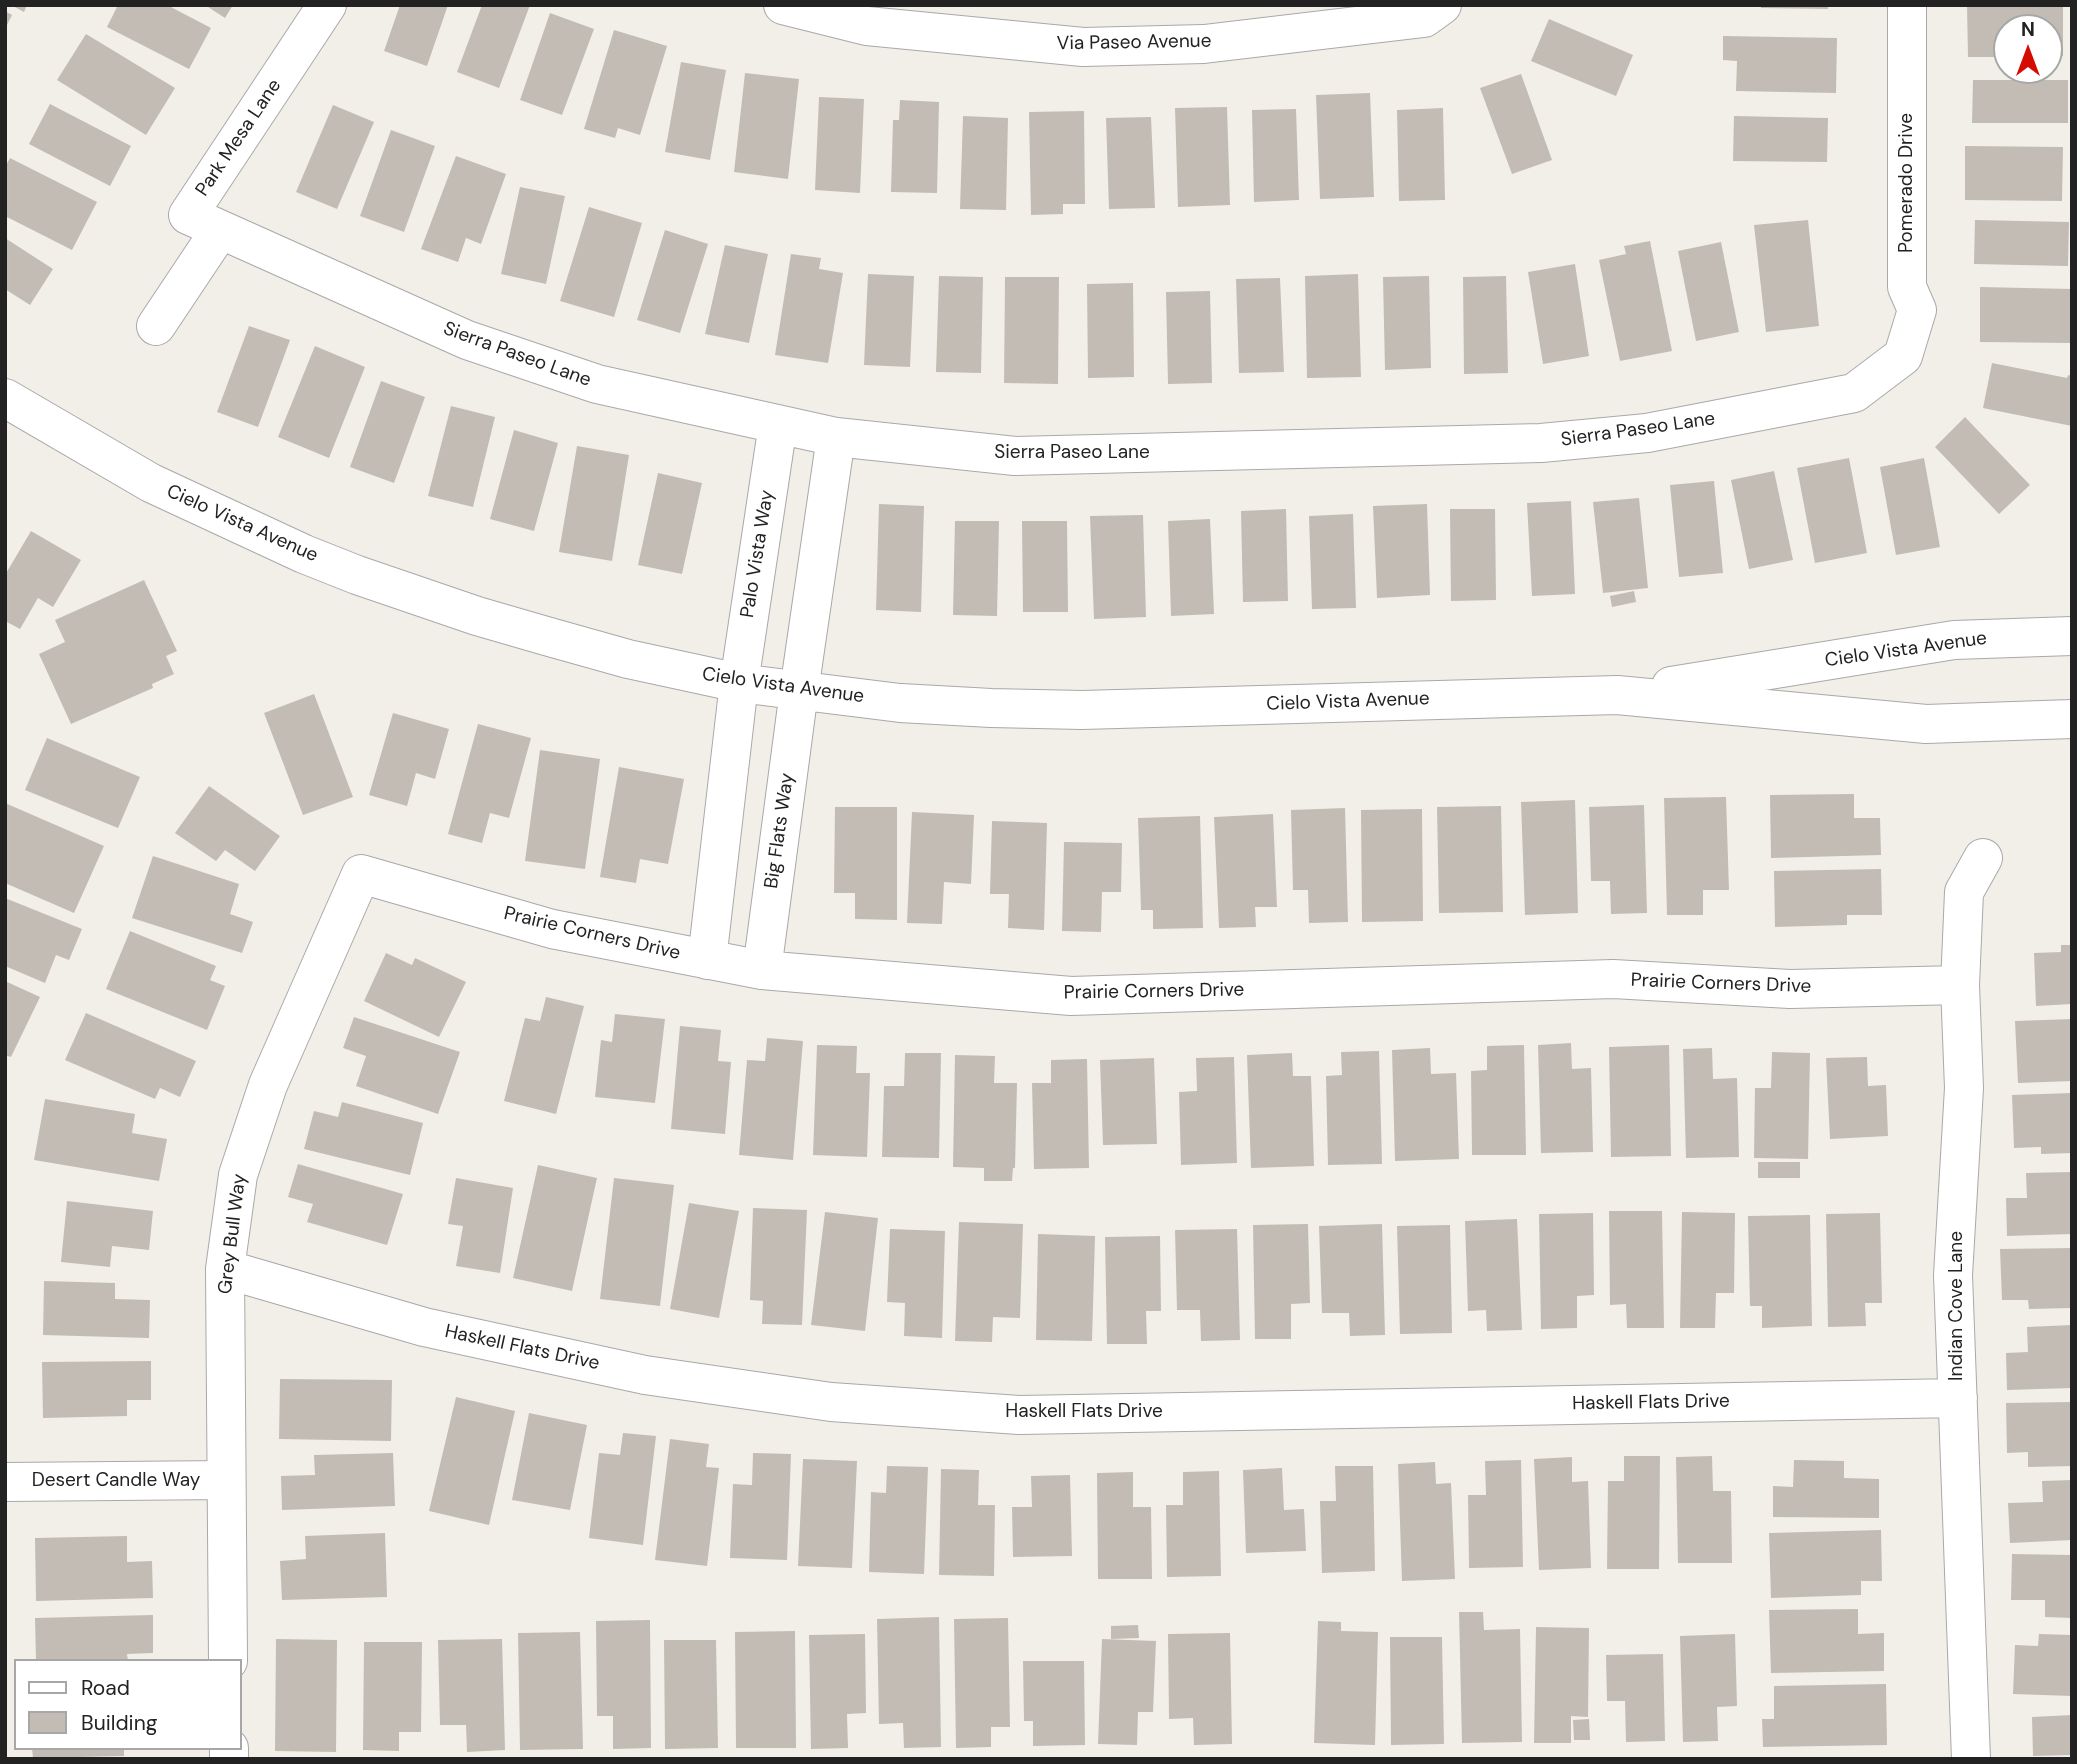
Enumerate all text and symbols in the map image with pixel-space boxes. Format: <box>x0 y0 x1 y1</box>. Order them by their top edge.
north arrow <box>1993 14 2063 84</box>
text: N <box>2021 17 2035 42</box>
street label: Via Paseo Avenue <box>1056 30 1212 56</box>
street label: Park Mesa Lane <box>191 75 287 201</box>
street label: Pomerado Drive <box>1896 113 1918 253</box>
street label: Sierra Paseo Lane <box>440 318 594 392</box>
street label: Sierra Paseo Lane <box>1559 408 1717 452</box>
street label: Sierra Paseo Lane <box>994 442 1150 464</box>
street label: Cielo Vista Avenue <box>163 480 321 568</box>
street label: Palo Vista Way <box>737 489 779 619</box>
street label: Cielo Vista Avenue <box>1824 627 1988 673</box>
street label: Cielo Vista Avenue <box>701 663 865 709</box>
street label: Cielo Vista Avenue <box>1266 688 1430 716</box>
street label: Big Flats Way <box>761 772 799 890</box>
street label: Prairie Corners Drive <box>501 903 683 965</box>
street label: Prairie Corners Drive <box>1630 969 1812 999</box>
street label: Prairie Corners Drive <box>1064 979 1244 1005</box>
street label: Grey Bull Way <box>214 1173 252 1295</box>
street label: Indian Cove Lane <box>1946 1231 1968 1381</box>
street label: Haskell Flats Drive <box>443 1320 601 1376</box>
street label: Haskell Flats Drive <box>1572 1390 1730 1416</box>
street label: Haskell Flats Drive <box>1005 1401 1163 1423</box>
street label: Desert Candle Way <box>32 1470 200 1492</box>
legend <box>14 1659 242 1750</box>
text: Road <box>81 1674 130 1702</box>
text: Building <box>81 1709 157 1737</box>

